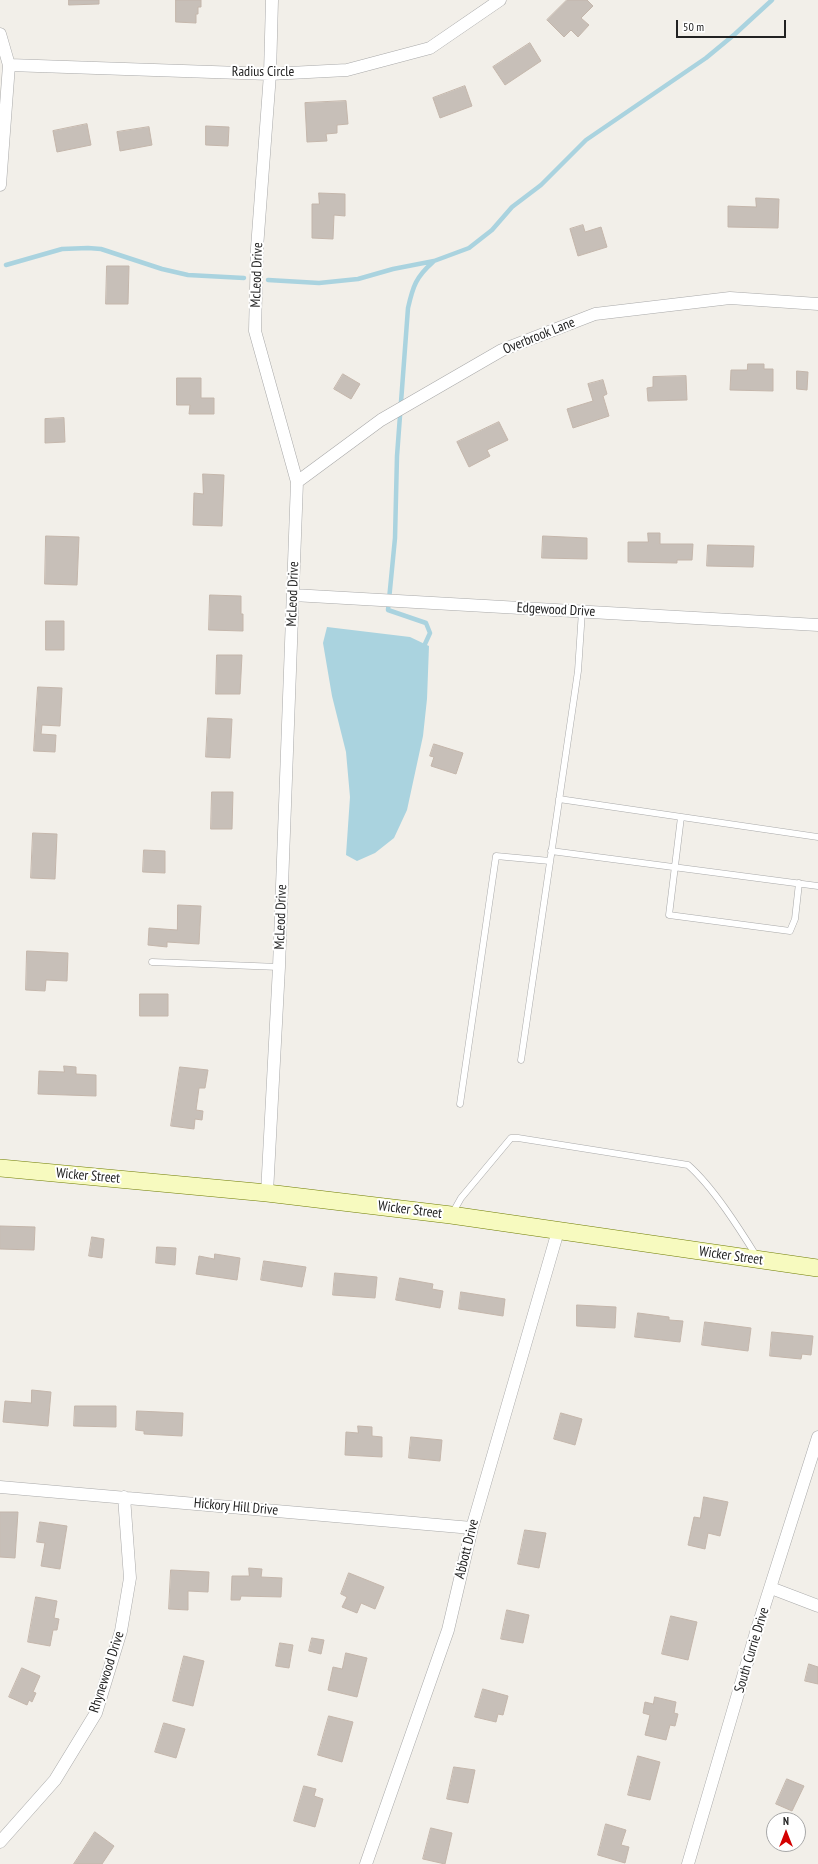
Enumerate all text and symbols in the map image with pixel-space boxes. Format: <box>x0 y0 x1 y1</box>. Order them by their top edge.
scale bar <box>678 12 788 38</box>
text: 50 m <box>683 19 704 34</box>
street label: Radius Circle <box>232 64 294 80</box>
street label: McLeod Drive <box>247 242 267 308</box>
street label: Overbrook Lane <box>501 314 577 358</box>
street label: McLeod Drive <box>283 561 303 627</box>
street label: Edgewood Drive <box>516 600 596 620</box>
street label: McLeod Drive <box>271 884 291 950</box>
street label: Wicker Street <box>55 1165 121 1187</box>
street label: Wicker Street <box>377 1198 443 1222</box>
street label: Wicker Street <box>698 1243 764 1269</box>
street label: Hickory Hill Drive <box>193 1495 279 1519</box>
street label: Abbott Drive <box>451 1517 483 1581</box>
street label: South Currie Drive <box>731 1605 773 1695</box>
street label: Rhynewood Drive <box>86 1629 128 1715</box>
north arrow <box>766 1812 806 1852</box>
text: N <box>783 1814 789 1828</box>

